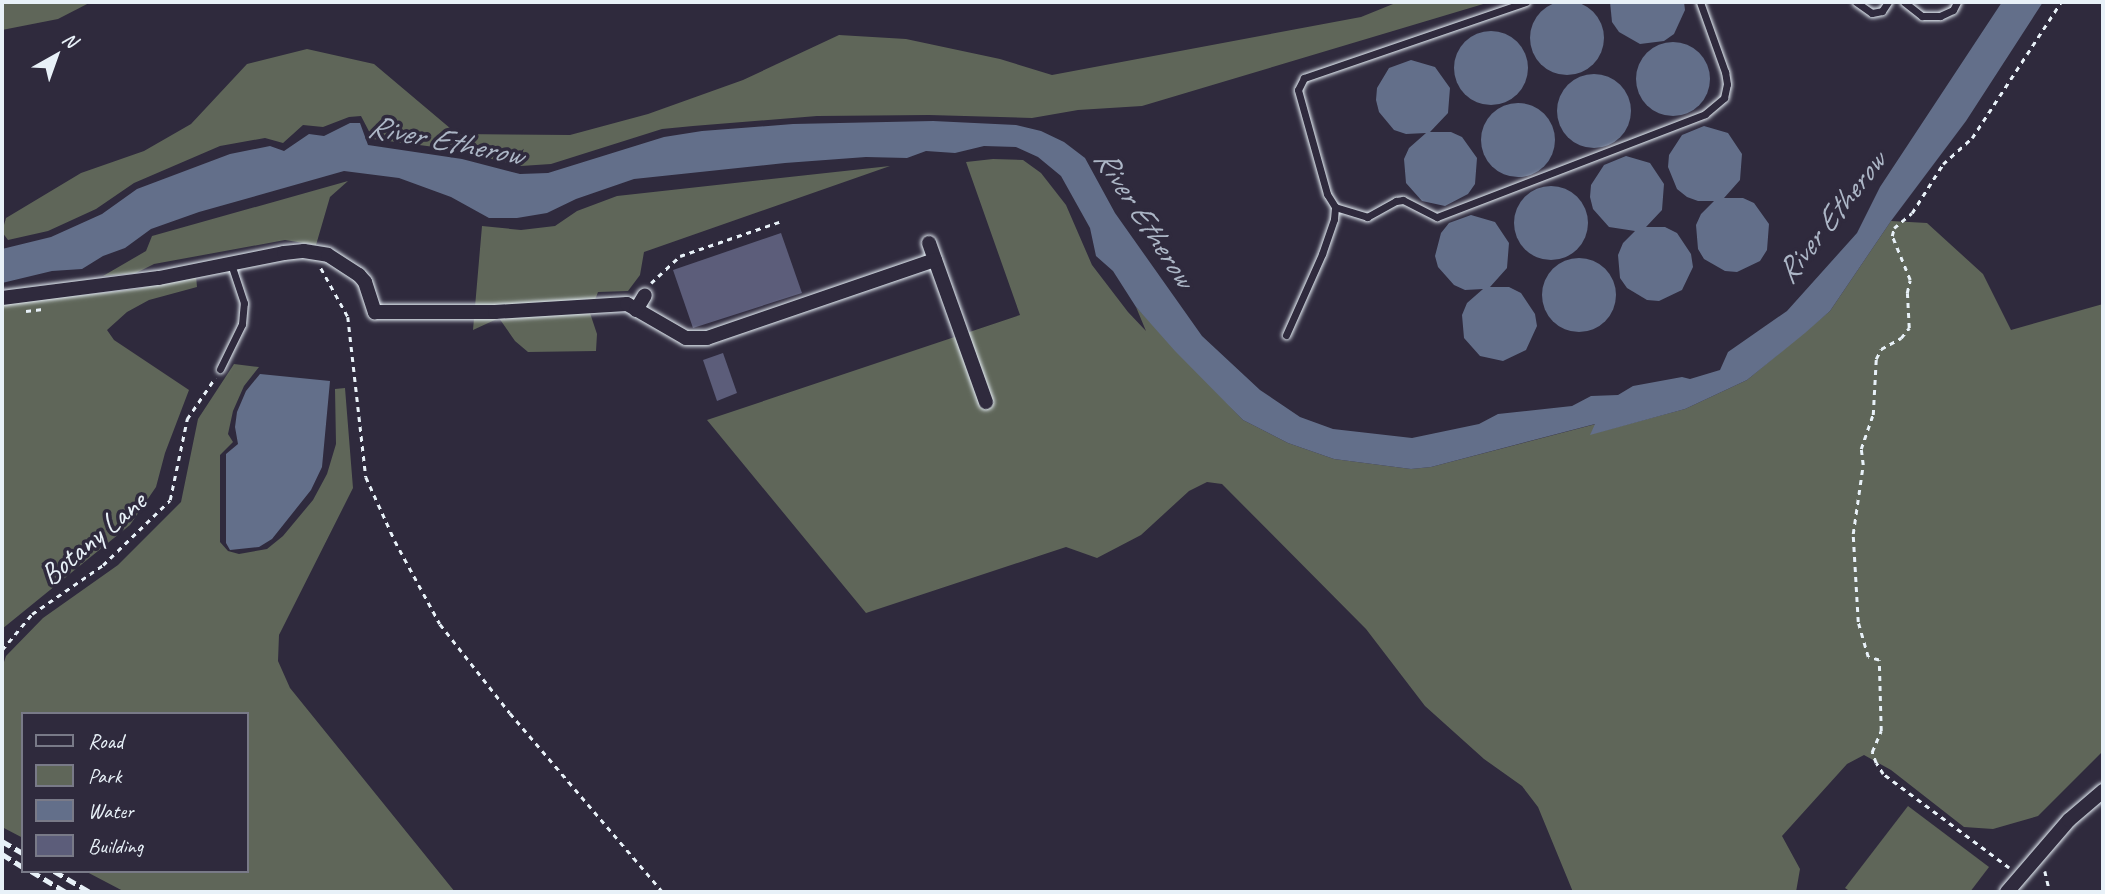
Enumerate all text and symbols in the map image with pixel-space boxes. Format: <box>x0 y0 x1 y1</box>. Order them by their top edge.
north arrow <box>21 21 91 91</box>
text: N <box>57 27 82 53</box>
water label: River Etherow <box>365 107 525 175</box>
water label: River Etherow <box>1086 142 1202 294</box>
water label: River Etherow <box>1768 145 1894 291</box>
street label: Botany Lane <box>32 483 154 593</box>
legend <box>21 712 248 873</box>
text: Road <box>88 728 123 754</box>
text: Park <box>88 763 121 789</box>
text: Water <box>88 798 134 824</box>
text: Building <box>88 833 143 859</box>

